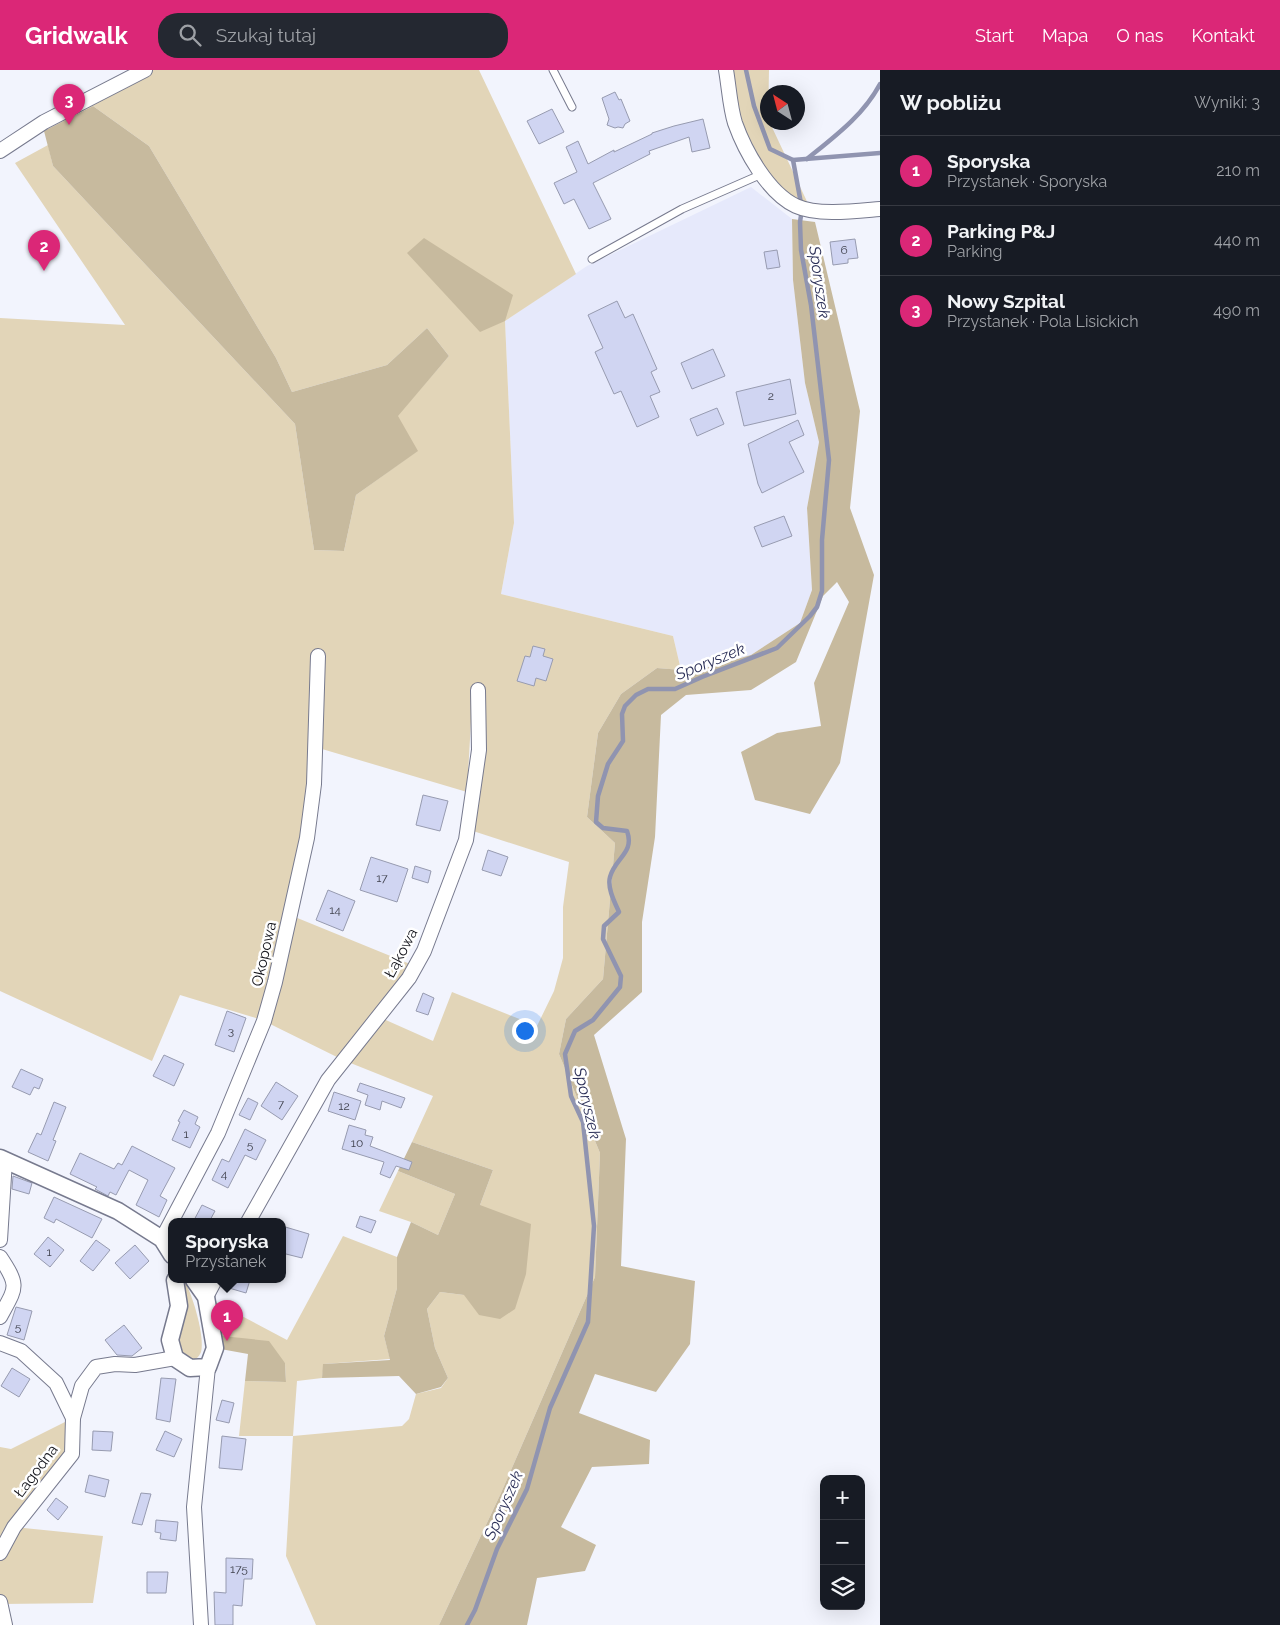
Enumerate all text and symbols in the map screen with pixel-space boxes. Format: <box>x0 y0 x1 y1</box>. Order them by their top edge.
search box <box>158 13 508 58</box>
text: Gridwalk <box>25 21 128 50</box>
icon: search <box>176 21 204 49</box>
text: Szukaj tutaj <box>216 24 316 46</box>
text: Start <box>975 25 1014 46</box>
text: Mapa <box>1042 25 1088 46</box>
text: O nas <box>1116 25 1163 46</box>
text: Kontakt <box>1191 25 1255 46</box>
pin: 3 <box>53 84 85 125</box>
north arrow <box>760 85 805 130</box>
text: W pobliżu <box>900 90 1001 115</box>
text: Wyniki: 3 <box>1194 93 1260 112</box>
text: Sporyska <box>947 150 1031 172</box>
text: 1 <box>912 161 920 180</box>
text: 210 m <box>1216 161 1260 180</box>
text: Przystanek · Sporyska <box>947 172 1107 191</box>
text: Parking P&J <box>947 220 1055 242</box>
pin: 2 <box>28 230 60 271</box>
text: 2 <box>911 231 921 250</box>
text: 440 m <box>1214 231 1260 250</box>
text: Parking <box>947 242 1002 261</box>
house number: 6 <box>840 243 848 257</box>
water label: Sporyszek <box>805 244 834 320</box>
text: Nowy Szpital <box>947 290 1065 312</box>
text: 3 <box>912 301 920 320</box>
text: 490 m <box>1213 301 1260 320</box>
text: Przystanek · Pola Lisickich <box>947 312 1138 331</box>
house number: 2 <box>768 389 774 403</box>
water label: Sporyszek <box>672 639 748 684</box>
house number: 17 <box>376 871 388 885</box>
house number: 14 <box>329 903 341 917</box>
street label: Okopowa <box>248 920 280 988</box>
street label: Łąkowa <box>381 925 421 981</box>
your location <box>512 1018 538 1044</box>
house number: 3 <box>228 1024 234 1038</box>
water label: Sporyszek <box>570 1064 605 1141</box>
house number: 7 <box>278 1097 285 1111</box>
house number: 12 <box>338 1099 350 1113</box>
house number: 1 <box>183 1127 189 1141</box>
house number: 10 <box>351 1136 363 1150</box>
house number: 5 <box>247 1138 254 1152</box>
house number: 4 <box>221 1167 228 1181</box>
popup <box>168 1218 286 1283</box>
text: Sporyska <box>185 1230 269 1252</box>
house number: 1 <box>46 1245 52 1259</box>
text: Przystanek <box>185 1252 266 1271</box>
pin: 1 <box>211 1300 243 1341</box>
house number: 5 <box>15 1320 22 1334</box>
street label: Łagodna <box>10 1441 62 1501</box>
water label: Sporyszek <box>479 1468 527 1543</box>
map controls <box>820 1475 865 1610</box>
button: + <box>820 1475 865 1520</box>
button: − <box>820 1520 865 1565</box>
house number: 175 <box>230 1562 248 1576</box>
button: layers <box>820 1565 865 1610</box>

